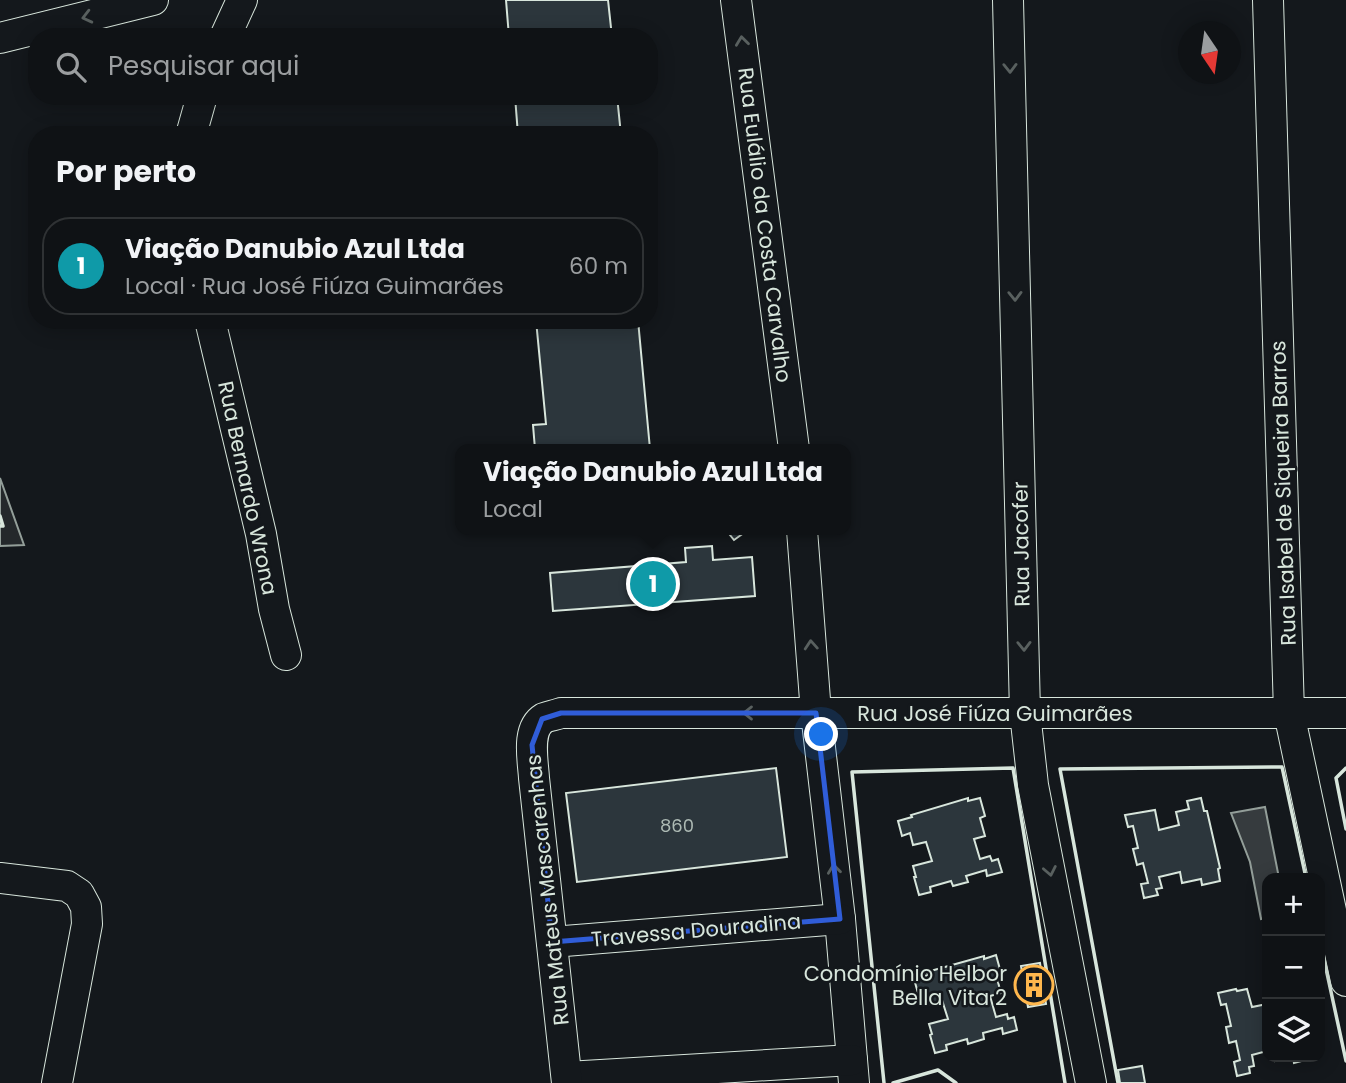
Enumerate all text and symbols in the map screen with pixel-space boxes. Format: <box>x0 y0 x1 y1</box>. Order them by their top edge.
one-way arrow <box>81 9 93 23</box>
north arrow <box>1178 21 1241 84</box>
search box <box>28 28 658 105</box>
one-way arrow <box>734 35 749 47</box>
icon: search <box>52 48 90 86</box>
text: Pesquisar aqui <box>108 48 299 84</box>
one-way arrow <box>1002 63 1018 74</box>
street label: Rua Eulálio da Costa Carvalho <box>731 66 799 384</box>
text: Por perto <box>56 150 196 193</box>
text: Viação Danubio Azul Ltda <box>125 231 465 267</box>
text: 1 <box>77 250 85 282</box>
text: 60 m <box>569 250 628 282</box>
text: Local · Rua José Fiúza Guimarães <box>125 270 504 302</box>
one-way arrow <box>1008 290 1023 301</box>
street label: Rua Isabel de Siqueira Barros <box>1263 340 1303 646</box>
street label: Rua Bernardo Wrona <box>211 378 285 598</box>
popup <box>455 444 851 535</box>
text: Viação Danubio Azul Ltda <box>483 454 823 490</box>
street label: Rua Jacofer <box>1005 481 1037 607</box>
text: Local <box>483 493 543 525</box>
pin: 1 <box>630 558 676 610</box>
one-way arrow <box>804 639 819 650</box>
one-way arrow <box>1016 641 1032 651</box>
street label: Rua José Fiúza Guimarães <box>857 699 1133 728</box>
one-way arrow <box>742 705 753 721</box>
your location <box>804 717 838 751</box>
street label: Rua Mateus Mascarenhas <box>518 753 576 1027</box>
house number: 860 <box>660 813 694 838</box>
one-way arrow <box>826 863 841 875</box>
one-way arrow <box>1042 865 1057 877</box>
map controls <box>1262 873 1325 1062</box>
button: + <box>1262 873 1325 936</box>
street label: Travessa Douradina <box>590 906 802 954</box>
button: − <box>1262 936 1325 999</box>
place label: Condomínio Helbor Bella Vita 2 <box>804 959 1007 1012</box>
building icon: Condomínio Helbor Bella Vita 2 <box>1013 964 1055 1006</box>
button: layers <box>1262 999 1325 1062</box>

